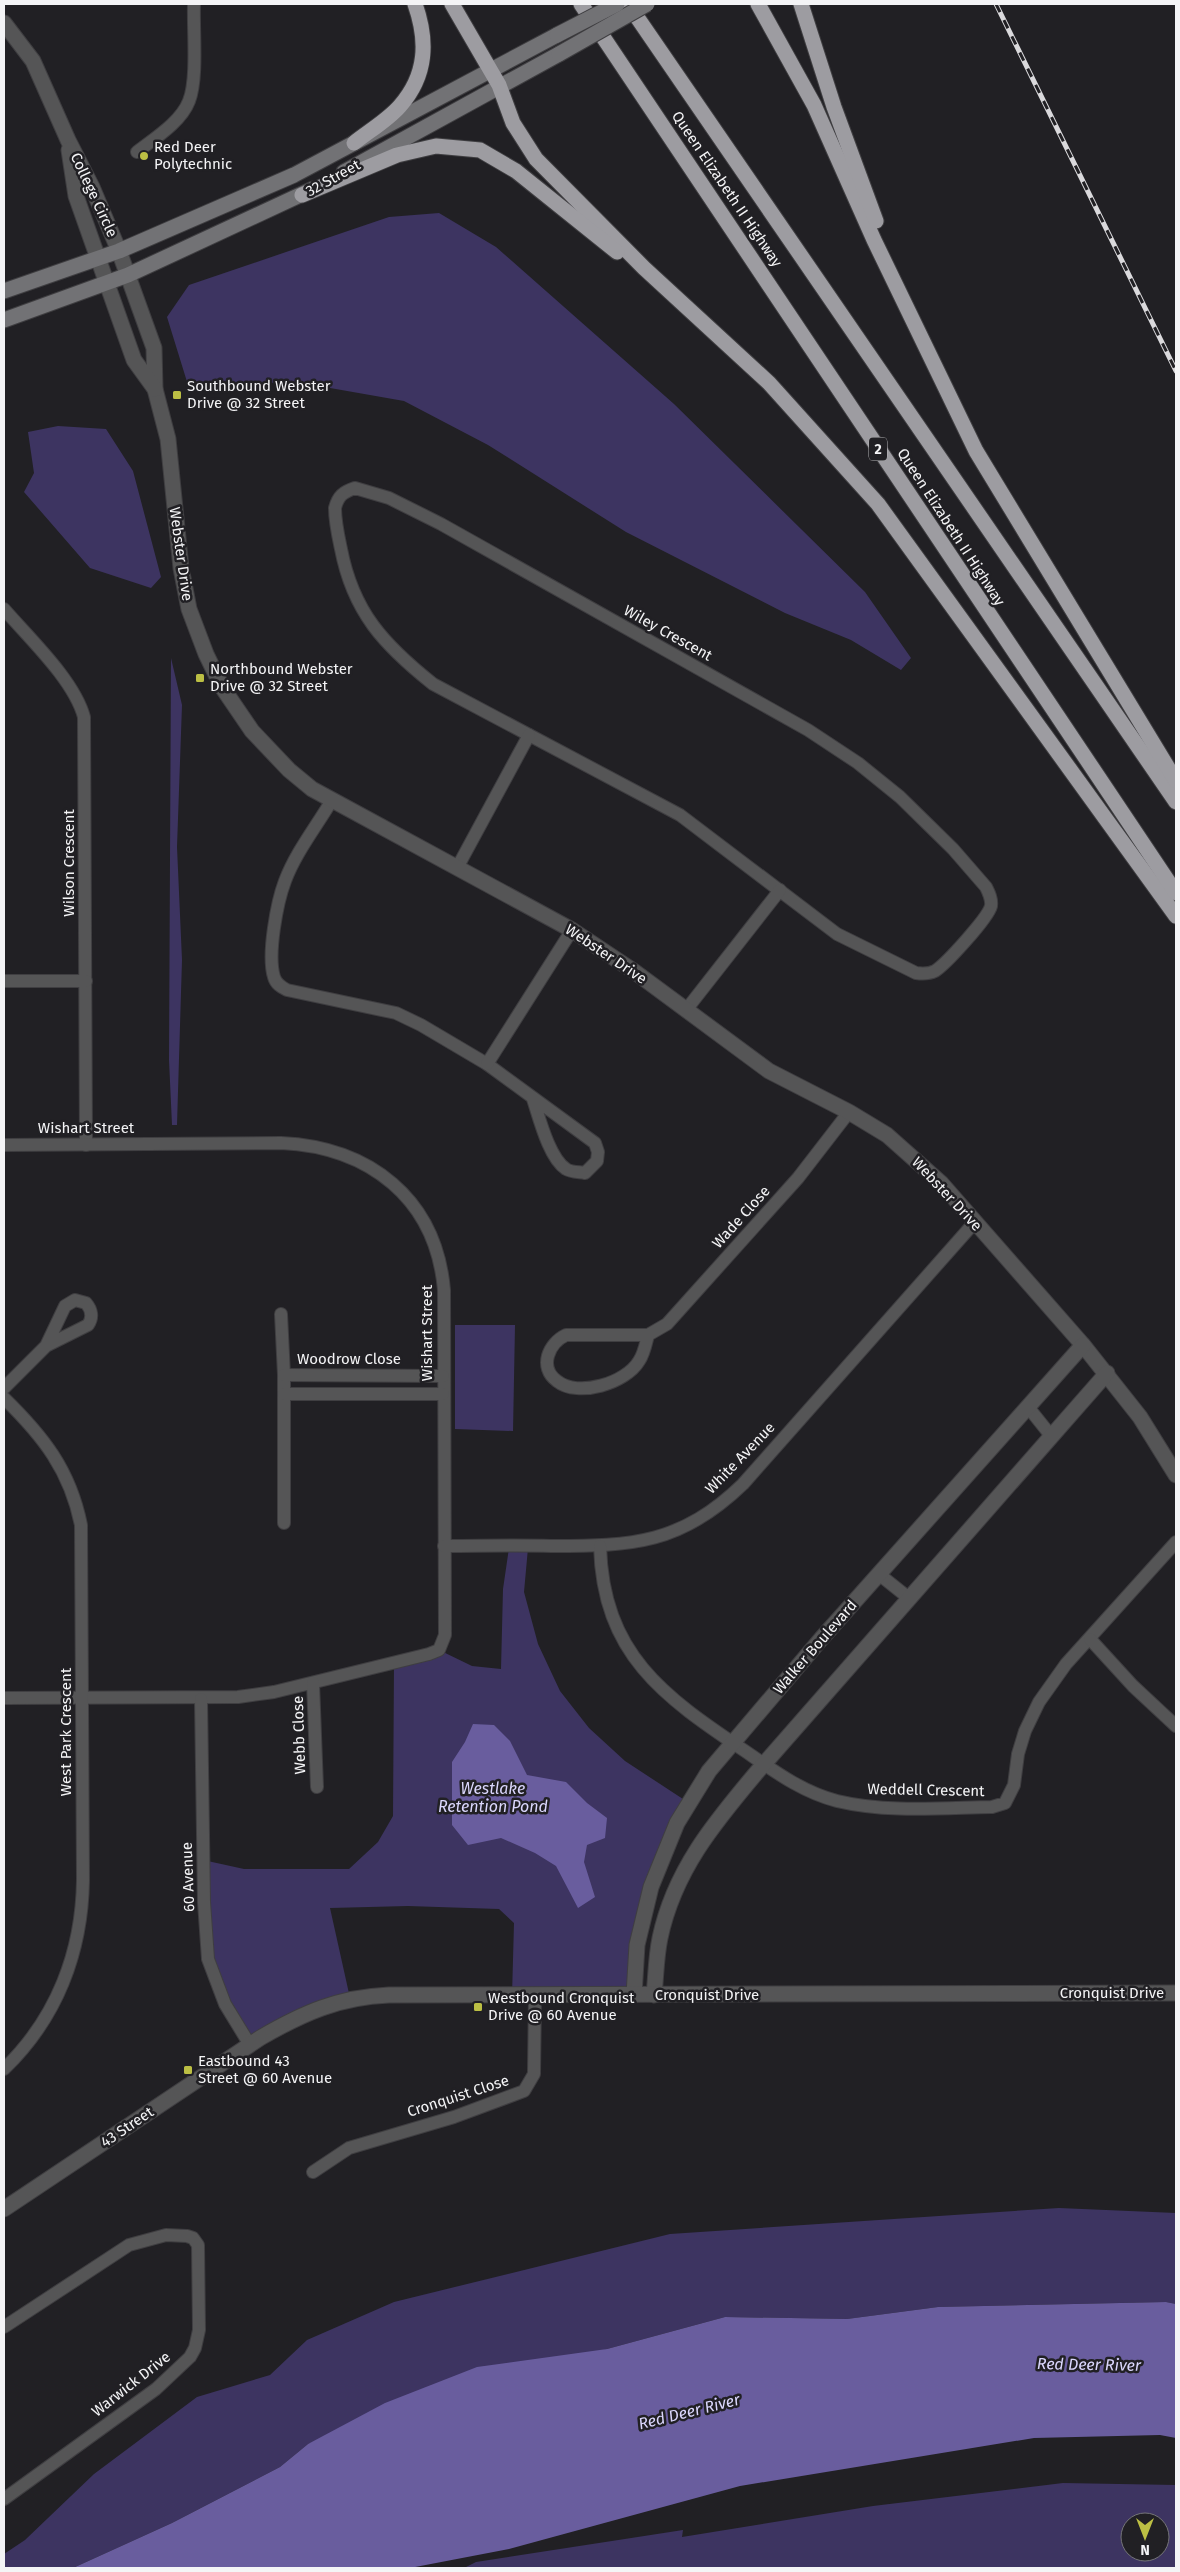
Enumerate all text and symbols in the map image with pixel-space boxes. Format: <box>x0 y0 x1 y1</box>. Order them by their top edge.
street label: Queen Elizabeth II Highway <box>668 108 786 271</box>
place label: Red Deer Polytechnic <box>154 138 232 173</box>
street label: College Circle <box>67 150 121 240</box>
marker: Red Deer Polytechnic <box>138 150 150 162</box>
street label: 32 Street <box>303 155 364 200</box>
place label: Southbound Webster Drive @ 32 Street <box>187 377 331 412</box>
marker: Southbound Webster Drive @ 32 Street <box>171 389 183 401</box>
road number: 2 <box>869 438 887 460</box>
street label: Queen Elizabeth II Highway <box>893 445 1009 610</box>
street label: Webster Drive <box>166 506 196 602</box>
street label: Wiley Crescent <box>621 601 716 665</box>
place label: Northbound Webster Drive @ 32 Street <box>210 660 353 695</box>
marker: Northbound Webster Drive @ 32 Street <box>194 672 206 684</box>
street label: Wilson Crescent <box>60 809 78 917</box>
street label: Webster Drive <box>562 920 650 988</box>
street label: Wishart Street <box>38 1119 135 1137</box>
street label: Webster Drive <box>908 1153 986 1235</box>
street label: Wade Close <box>708 1182 774 1252</box>
street label: Wishart Street <box>418 1284 436 1381</box>
street label: Woodrow Close <box>297 1350 401 1368</box>
street label: White Avenue <box>701 1418 779 1498</box>
street label: Walker Boulevard <box>769 1596 861 1698</box>
street label: West Park Crescent <box>57 1667 75 1796</box>
street label: Webb Close <box>289 1695 309 1775</box>
water label: Westlake Retention Pond <box>438 1779 548 1816</box>
street label: Weddell Crescent <box>867 1780 985 1800</box>
street label: 60 Avenue <box>178 1842 198 1912</box>
street label: Cronquist Drive <box>1060 1984 1164 2002</box>
street label: Cronquist Drive <box>655 1986 759 2004</box>
place label: Westbound Cronquist Drive @ 60 Avenue <box>488 1989 635 2024</box>
marker: Westbound Cronquist Drive @ 60 Avenue <box>472 2001 484 2013</box>
place label: Eastbound 43 Street @ 60 Avenue <box>198 2052 332 2087</box>
marker: Eastbound 43 Street @ 60 Avenue <box>182 2064 194 2076</box>
street label: Cronquist Close <box>405 2071 511 2121</box>
street label: 43 Street <box>97 2102 157 2151</box>
street label: Warwick Drive <box>88 2348 174 2420</box>
water label: Red Deer River <box>1037 2354 1142 2375</box>
water label: Red Deer River <box>636 2389 743 2433</box>
north arrow <box>1120 2512 1170 2562</box>
text: N <box>1140 2541 1150 2558</box>

